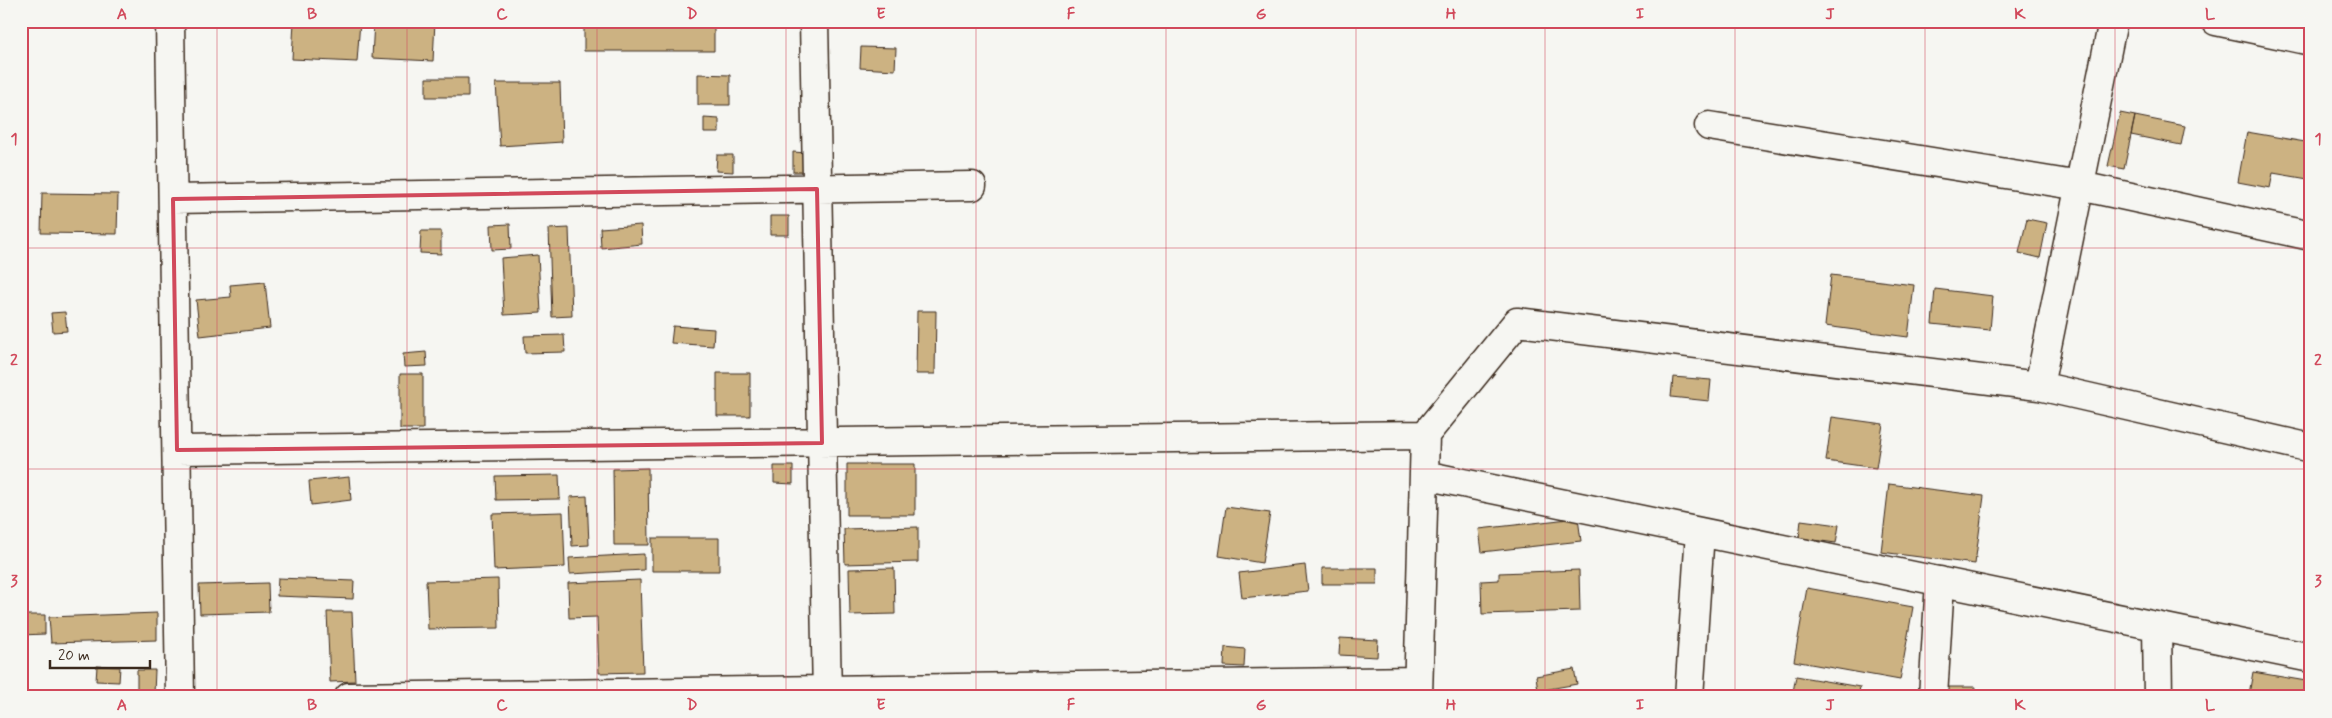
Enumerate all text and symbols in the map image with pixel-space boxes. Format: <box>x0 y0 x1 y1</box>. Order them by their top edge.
text: A <box>117 4 127 25</box>
text: B <box>307 4 317 25</box>
text: C <box>496 4 508 25</box>
text: D <box>686 4 698 25</box>
text: E <box>876 4 886 25</box>
text: F <box>1067 4 1076 25</box>
text: G <box>1256 4 1267 25</box>
text: H <box>1446 4 1457 25</box>
text: I <box>1636 4 1645 25</box>
text: J <box>1825 4 1835 25</box>
text: K <box>2014 4 2026 25</box>
text: L <box>2205 4 2216 25</box>
text: 1 <box>10 129 18 150</box>
text: 1 <box>2314 129 2322 150</box>
text: 2 <box>10 350 18 371</box>
text: 2 <box>2314 350 2322 371</box>
text: 3 <box>10 571 18 592</box>
text: 3 <box>2314 571 2322 592</box>
scale bar <box>50 638 150 670</box>
text: 20 m <box>58 646 90 666</box>
text: A <box>117 695 127 716</box>
text: B <box>307 695 317 716</box>
text: C <box>496 695 508 716</box>
text: D <box>686 695 698 716</box>
text: E <box>876 695 886 716</box>
text: F <box>1067 695 1076 716</box>
text: G <box>1256 695 1267 716</box>
text: H <box>1446 695 1457 716</box>
text: I <box>1636 695 1645 716</box>
text: J <box>1825 695 1835 716</box>
text: K <box>2014 695 2026 716</box>
text: L <box>2205 695 2216 716</box>

